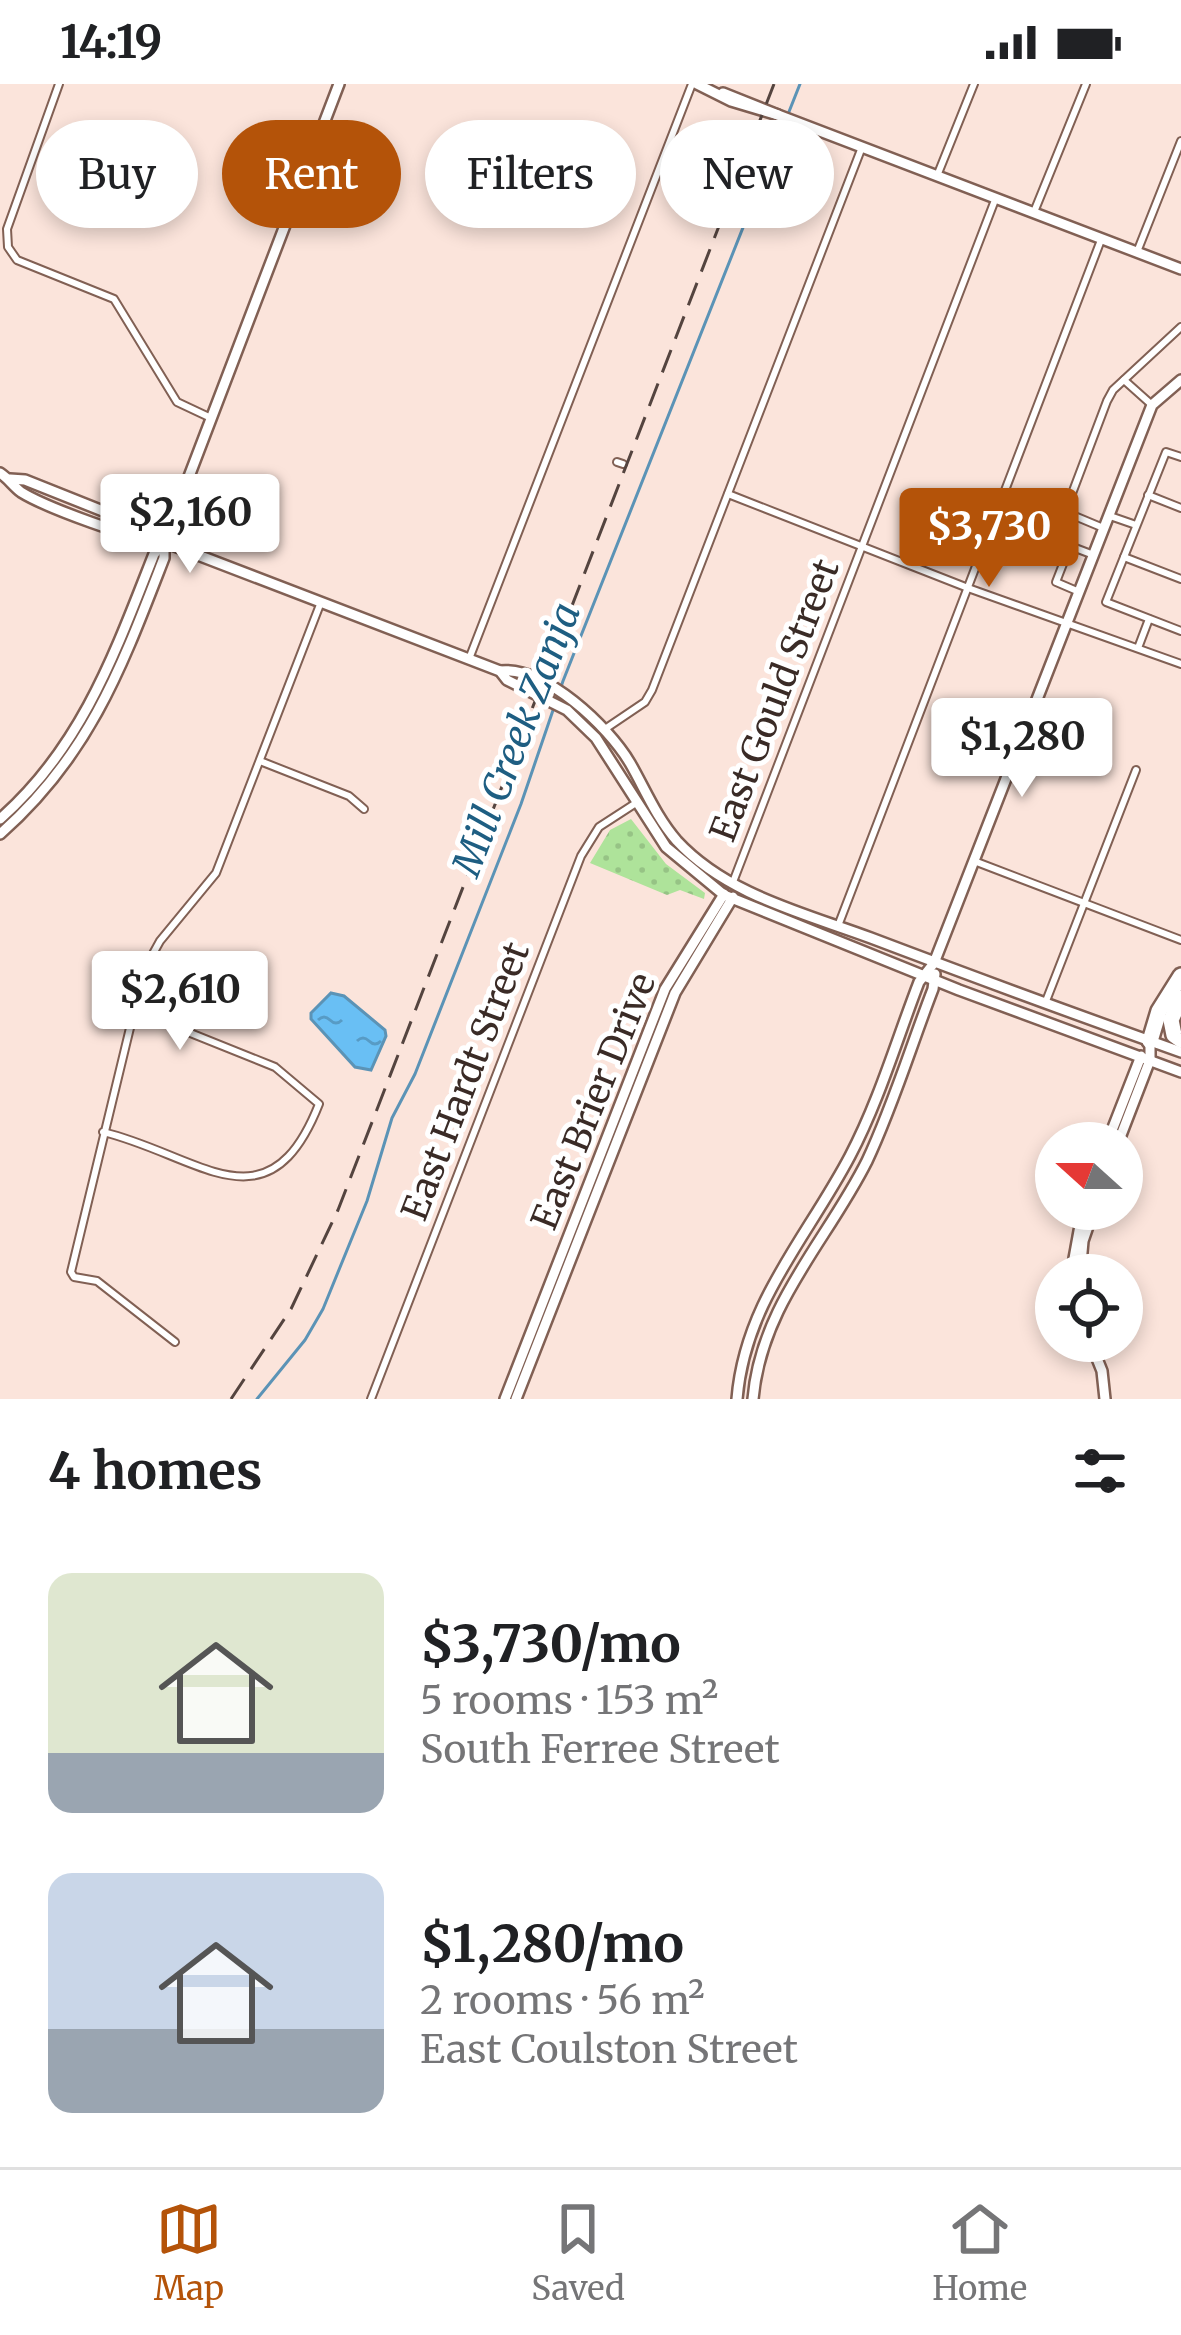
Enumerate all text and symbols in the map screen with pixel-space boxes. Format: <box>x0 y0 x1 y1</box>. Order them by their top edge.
text: 14:19 <box>60 14 162 70</box>
chip: Buy <box>36 120 198 228</box>
chip: Rent <box>222 120 401 228</box>
chip: Filters <box>425 120 636 228</box>
chip: New <box>660 120 834 228</box>
pin: $2,160 <box>92 474 288 576</box>
text: $2,160 <box>127 488 253 537</box>
pin: $3,730 <box>891 488 1087 590</box>
text: $3,730 <box>927 502 1051 551</box>
street label: East Gould Street <box>700 553 849 848</box>
water label: Mill Creek Zanja <box>441 596 591 885</box>
pin: $1,280 <box>924 698 1120 800</box>
text: $1,280 <box>958 712 1086 761</box>
street label: East Hardt Street <box>392 936 539 1226</box>
pin: $2,610 <box>82 951 278 1053</box>
text: $2,610 <box>119 965 241 1014</box>
street label: East Brier Drive <box>522 966 665 1236</box>
north arrow <box>1035 1122 1143 1230</box>
map controls <box>1035 1122 1143 1362</box>
button: locate <box>1035 1254 1143 1362</box>
icon: filters <box>1067 1438 1133 1504</box>
text: 4 homes <box>48 1439 262 1503</box>
text: $3,730/mo <box>420 1612 681 1676</box>
icon: home <box>144 1621 288 1765</box>
text: 5 rooms · 153 m² <box>420 1676 718 1725</box>
text: South Ferree Street <box>420 1725 780 1774</box>
text: $1,280/mo <box>420 1912 684 1976</box>
icon: home <box>144 1921 288 2065</box>
text: 2 rooms · 56 m² <box>420 1976 705 2025</box>
text: East Coulston Street <box>420 2025 798 2074</box>
tab: Map <box>154 2196 224 2309</box>
tab: Saved <box>531 2196 625 2309</box>
tab: Home <box>932 2196 1027 2309</box>

